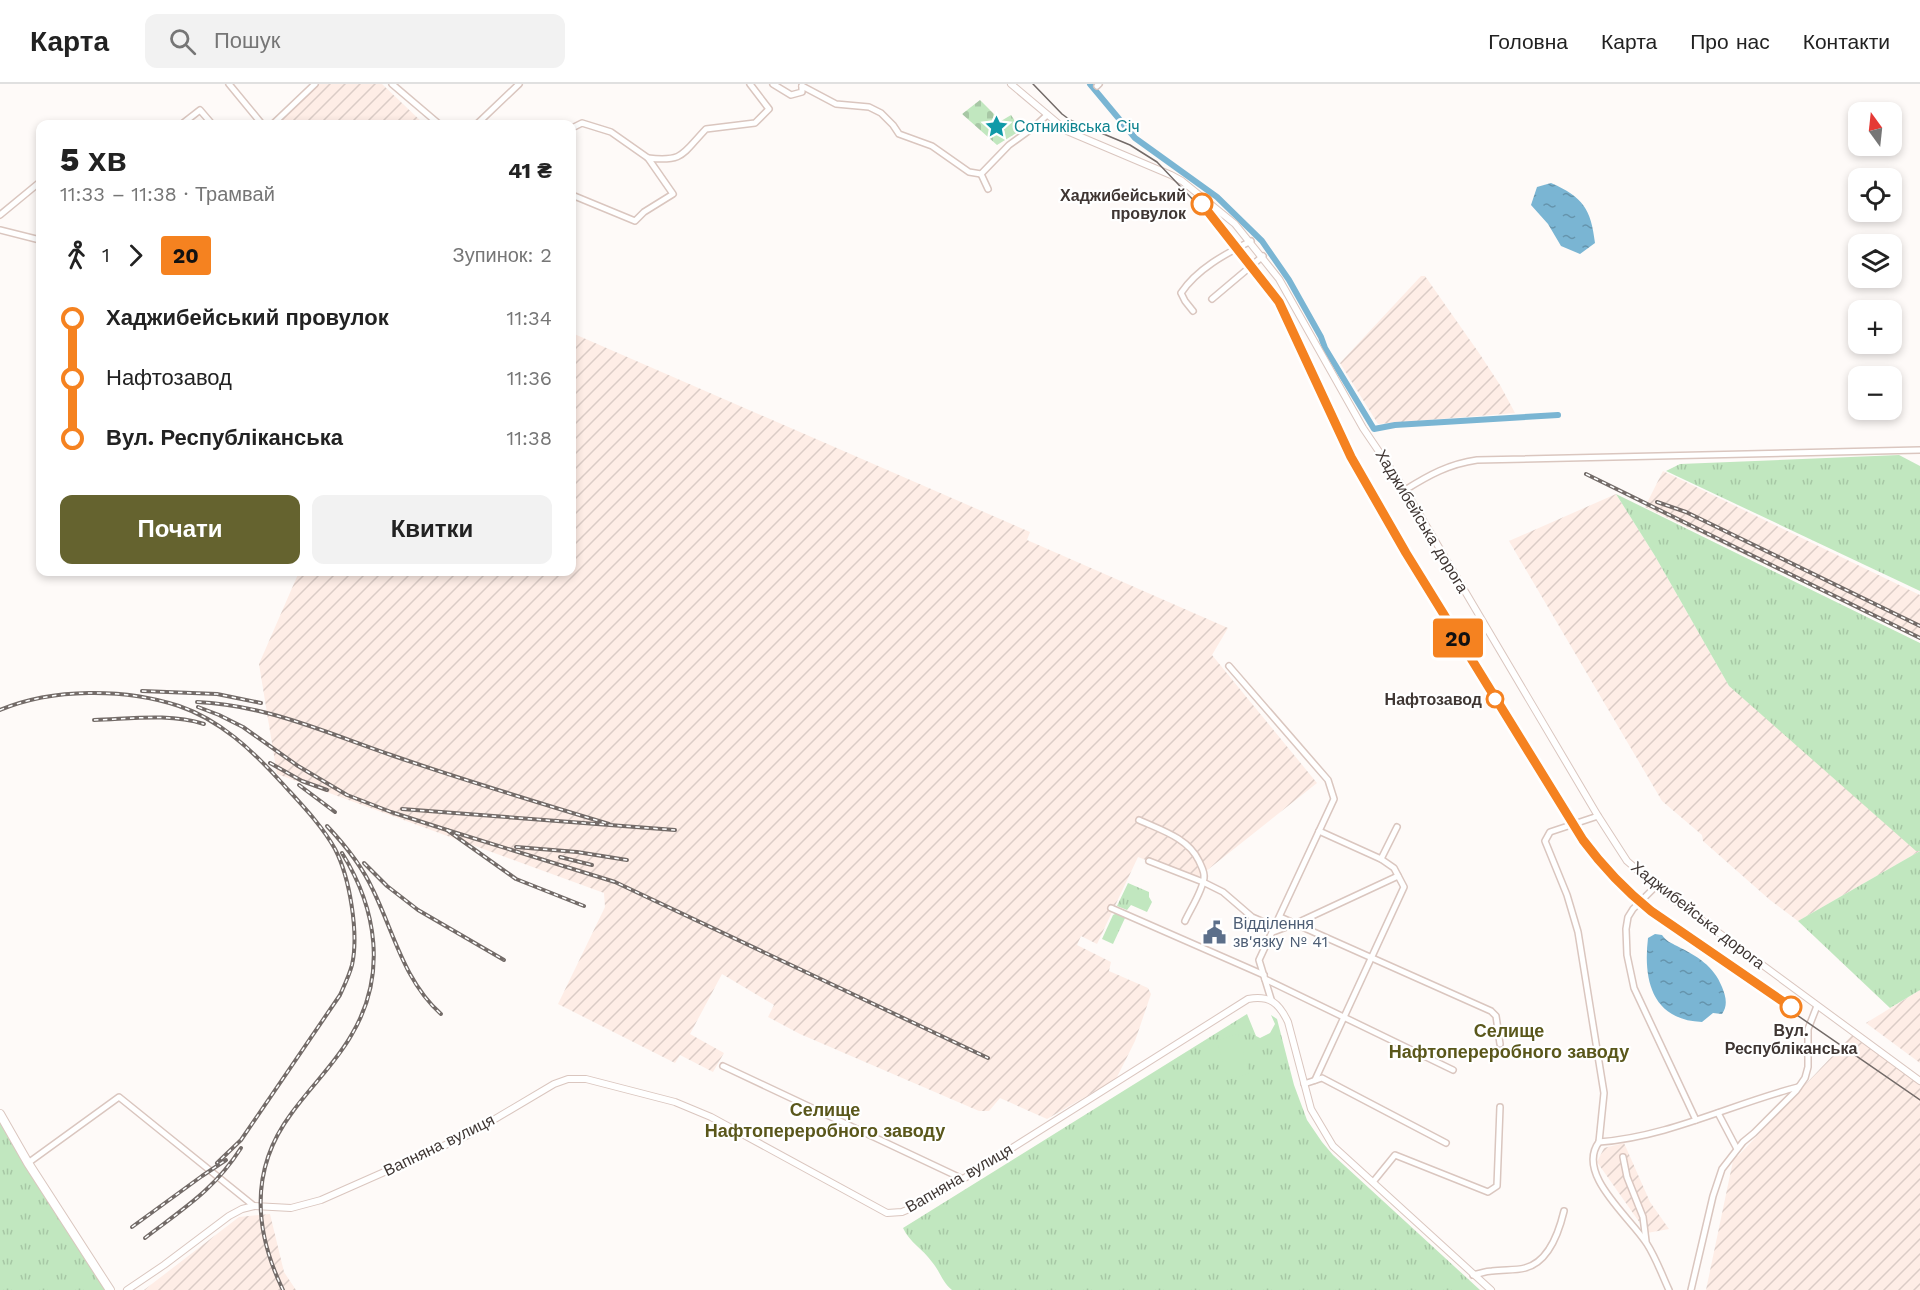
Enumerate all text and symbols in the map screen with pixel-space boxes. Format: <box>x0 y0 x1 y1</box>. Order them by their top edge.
search box <box>145 14 565 68</box>
text: Карта <box>30 25 109 58</box>
icon: search <box>166 25 199 58</box>
text: Пошук <box>214 28 280 53</box>
text: Головна <box>1488 29 1568 54</box>
text: Карта <box>1601 29 1657 54</box>
text: Про нас <box>1690 29 1770 54</box>
text: Контакти <box>1803 29 1890 54</box>
north arrow <box>1848 102 1902 156</box>
map controls <box>1848 102 1902 420</box>
place icon: Сотниківська Січ <box>983 113 1009 139</box>
place label: Сотниківська Січ <box>1014 117 1140 136</box>
text: 5 хв <box>60 140 127 179</box>
text: 41 ₴ <box>508 158 552 183</box>
button: locate <box>1848 168 1902 222</box>
text: 11:33 – 11:38 · Трамвай <box>60 182 275 206</box>
place label: Хаджибейський провулок <box>1060 186 1187 223</box>
marker: Хаджибейський провулок <box>1191 193 1213 215</box>
button: layers <box>1848 234 1902 288</box>
icon: walk <box>60 239 93 272</box>
icon: forward <box>119 239 152 272</box>
text: 1 <box>102 243 110 267</box>
text: 20 <box>173 243 199 268</box>
text: Зупинок: 2 <box>453 243 552 267</box>
button: + <box>1848 300 1902 354</box>
text: Хаджибейський провулок <box>106 305 389 330</box>
text: 11:34 <box>507 306 552 330</box>
text: Нафтозавод <box>106 365 232 390</box>
text: 11:36 <box>507 366 552 390</box>
button: − <box>1848 366 1902 420</box>
text: Вул. Республіканська <box>106 425 343 450</box>
text: 11:38 <box>507 426 552 450</box>
street label: Хаджибейська дорога <box>1372 446 1472 596</box>
button: Почати <box>60 495 300 564</box>
button: Квитки <box>312 495 552 564</box>
line badge: 20 <box>1431 618 1485 658</box>
text: 20 <box>1445 626 1471 651</box>
place label: Нафтозавод <box>1385 690 1482 709</box>
marker: Нафтозавод <box>1486 690 1504 708</box>
street label: Хаджибейська дорога <box>1628 857 1768 973</box>
place label: Відділення зв'язку № 41 <box>1233 914 1328 951</box>
public building icon: Відділення зв'язку № 41 <box>1202 919 1228 945</box>
marker: Вул. Республіканська <box>1780 996 1802 1018</box>
district label: Селище Нафтопереробного заводу <box>1389 1020 1629 1062</box>
place label: Вул. Республіканська <box>1725 1021 1857 1058</box>
district label: Селище Нафтопереробного заводу <box>705 1099 945 1141</box>
street label: Вапняна вулиця <box>381 1110 497 1180</box>
street label: Вапняна вулиця <box>902 1140 1016 1216</box>

